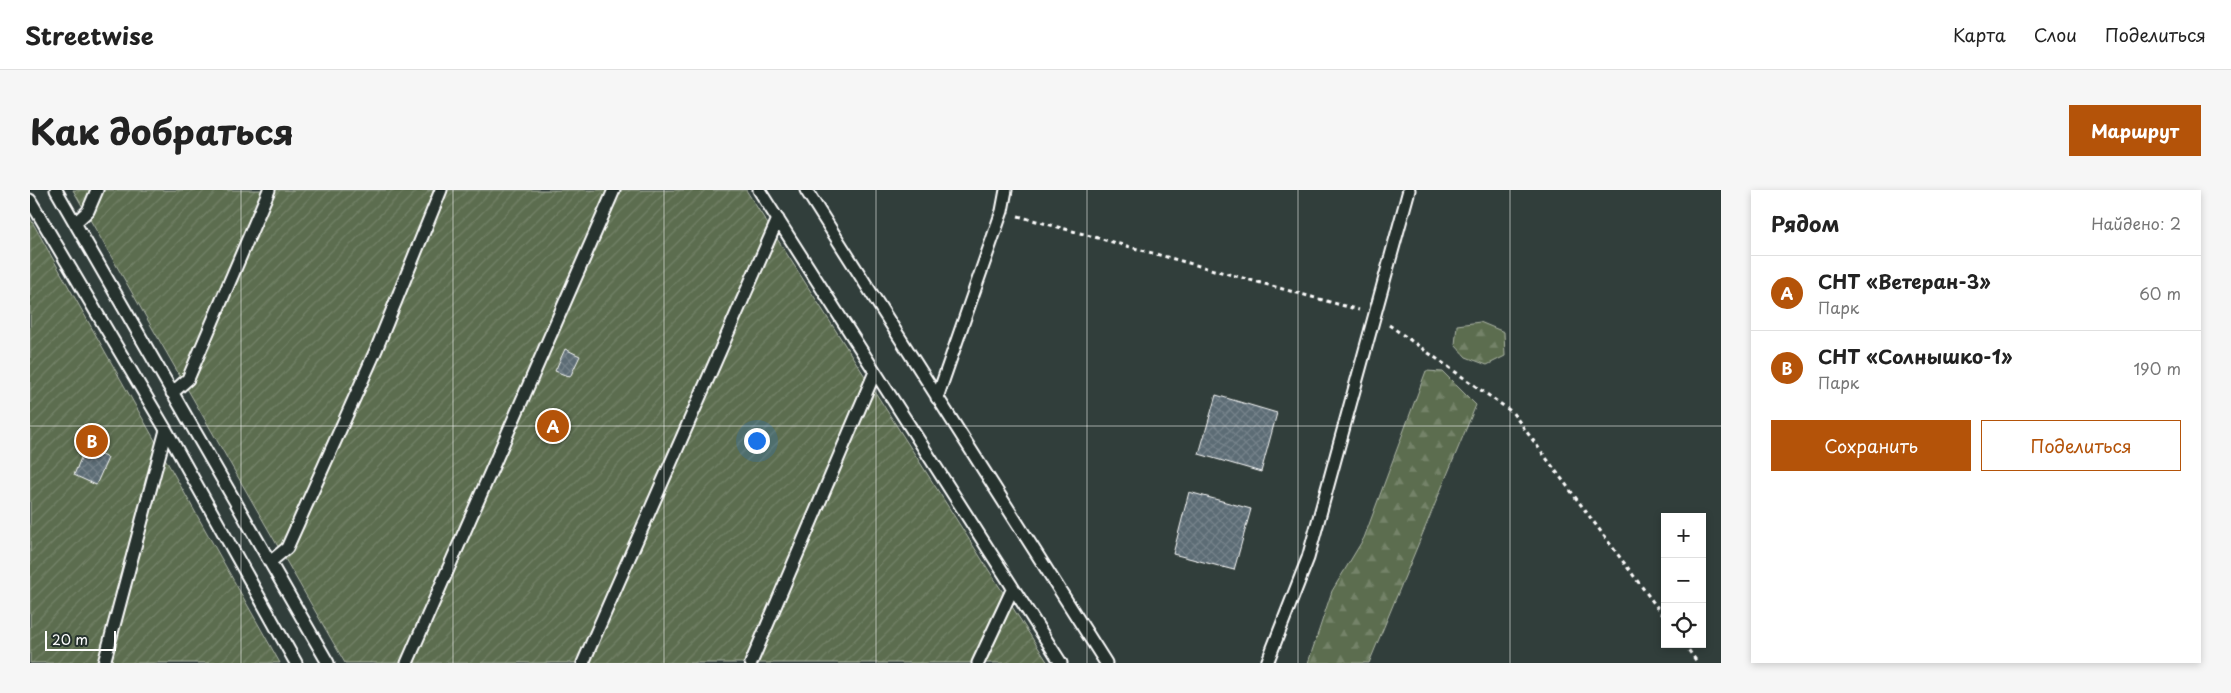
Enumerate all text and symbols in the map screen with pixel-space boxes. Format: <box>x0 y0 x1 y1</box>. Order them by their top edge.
text: Streetwise <box>25 17 154 53</box>
text: Карта <box>1953 21 2006 48</box>
text: Слои <box>2034 21 2077 48</box>
text: Поделиться <box>2105 21 2206 48</box>
text: Как добраться <box>30 104 294 157</box>
button: Маршрут <box>2069 105 2201 156</box>
text: Рядом <box>1771 207 1839 239</box>
text: Найдено: 2 <box>2091 211 2181 235</box>
text: СНТ «Ветеран-3» <box>1818 267 1991 295</box>
text: A <box>1781 281 1793 305</box>
text: 60 m <box>2139 281 2181 305</box>
text: Парк <box>1818 295 1859 319</box>
text: СНТ «Солнышко-1» <box>1818 342 2012 370</box>
text: B <box>1782 356 1792 380</box>
text: 190 m <box>2133 356 2181 380</box>
text: Парк <box>1818 370 1859 394</box>
pin: A <box>537 407 569 445</box>
button: Сохранить <box>1771 420 1971 471</box>
button: Поделиться <box>1981 420 2181 471</box>
pin: B <box>76 422 108 460</box>
your location <box>744 428 770 454</box>
map controls <box>1661 513 1706 648</box>
button: + <box>1661 513 1706 558</box>
button: − <box>1661 558 1706 603</box>
button: locate <box>1661 603 1706 648</box>
scale bar <box>45 628 116 651</box>
text: 20 m <box>52 629 88 650</box>

